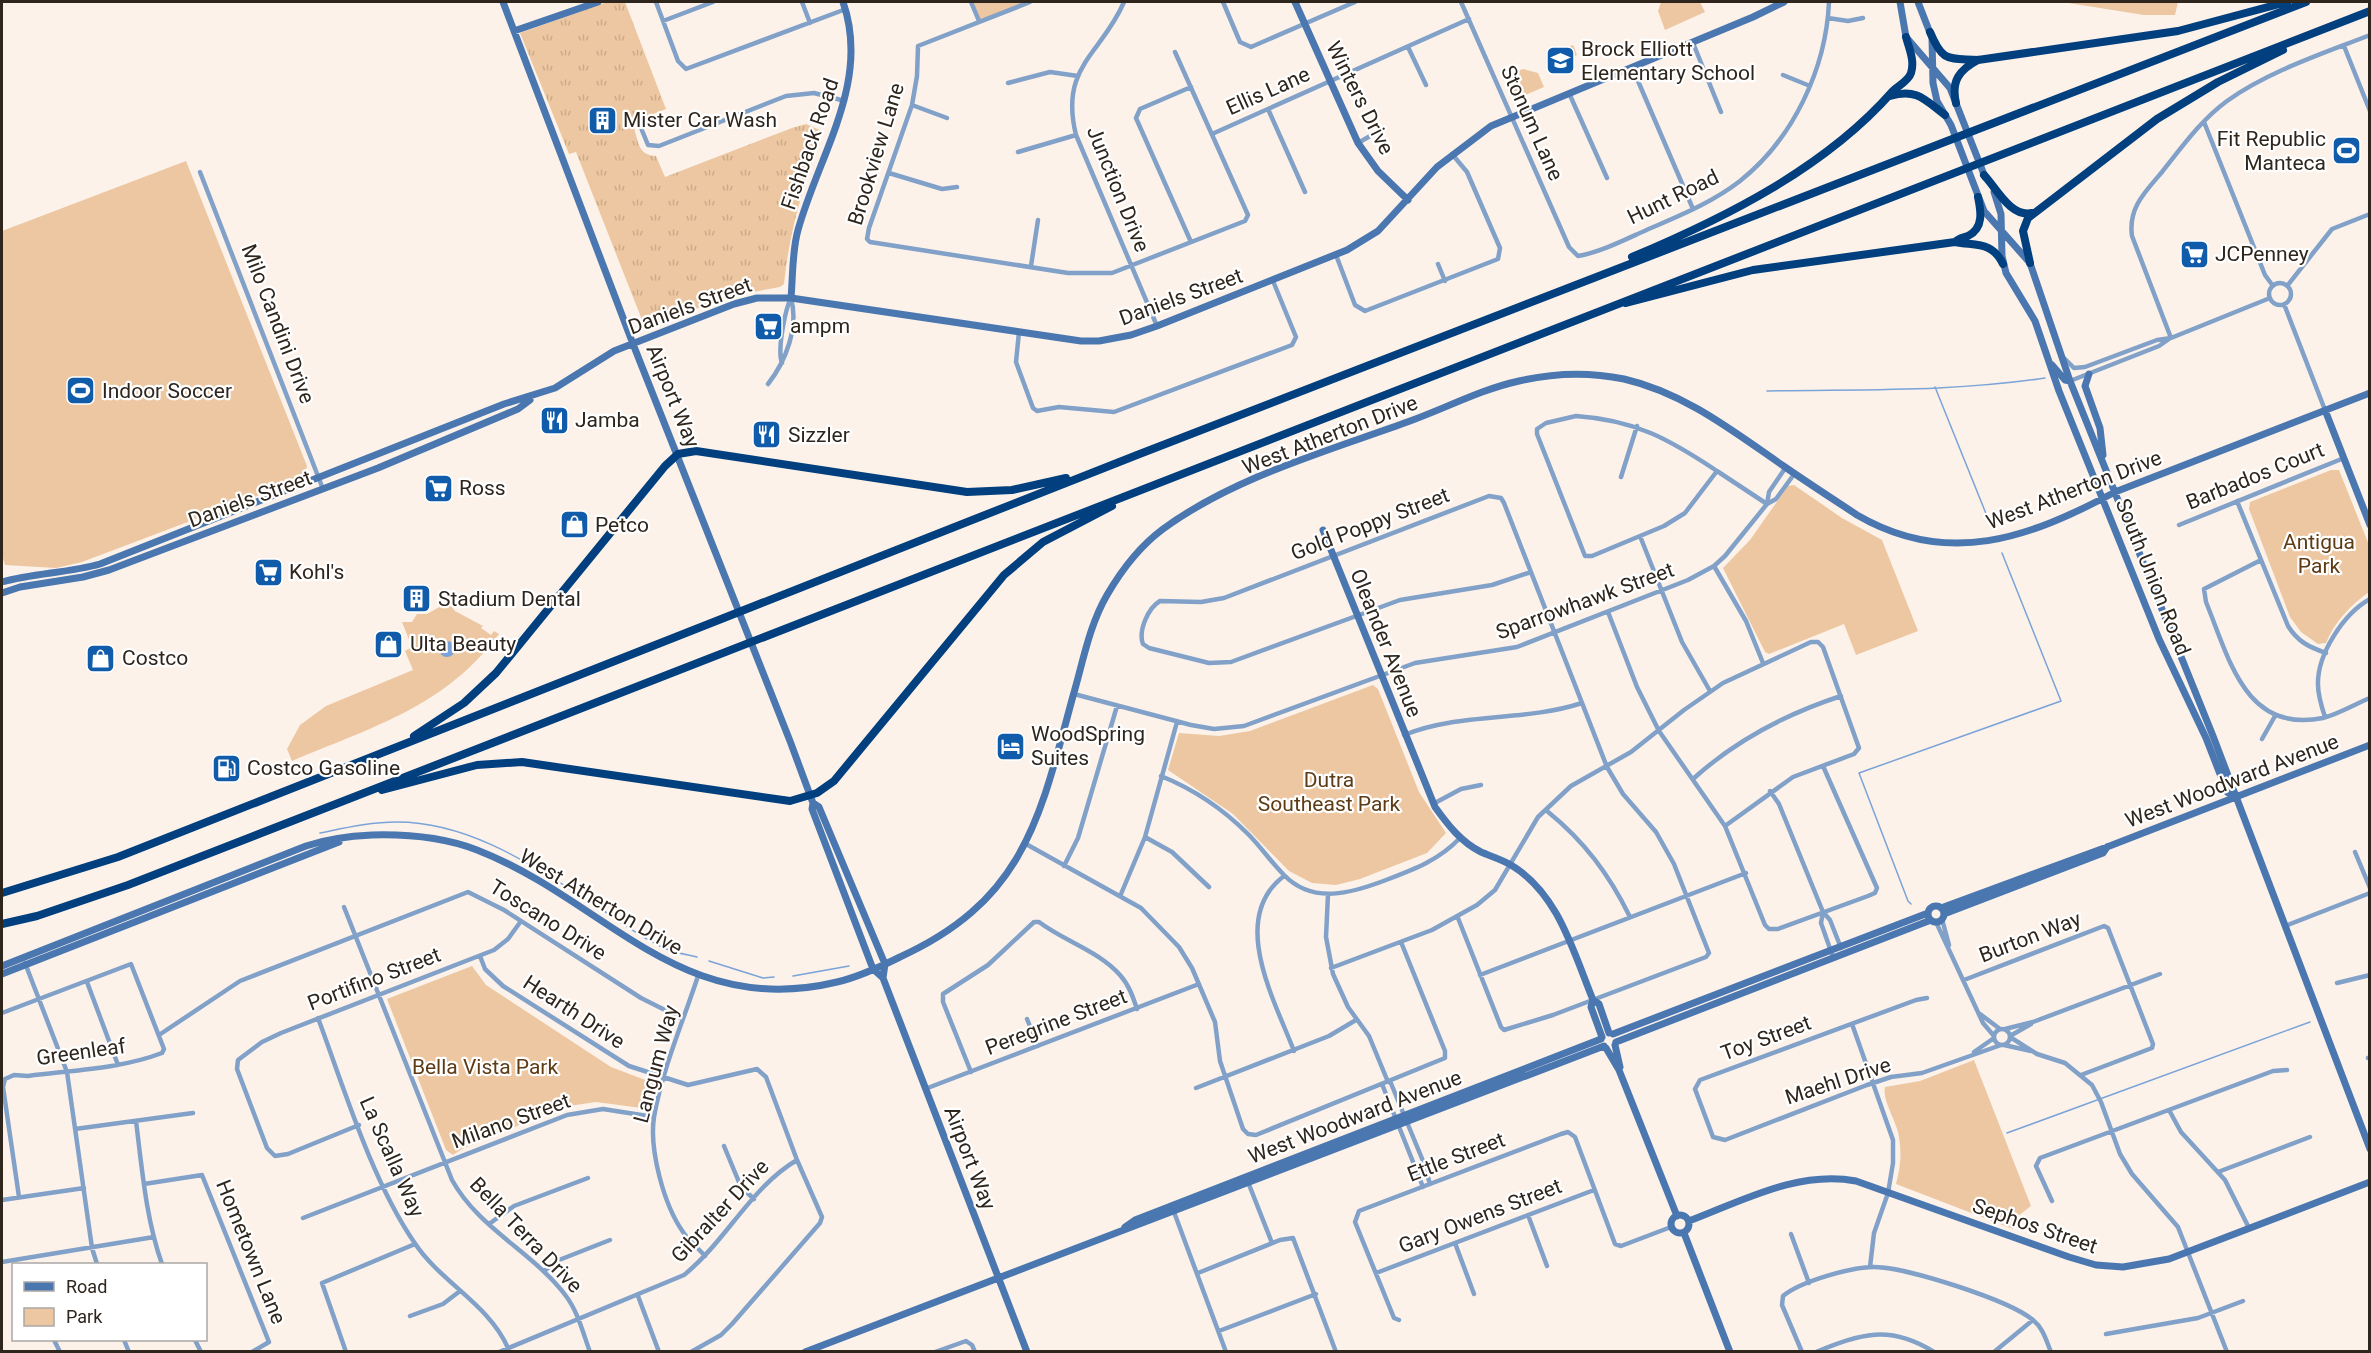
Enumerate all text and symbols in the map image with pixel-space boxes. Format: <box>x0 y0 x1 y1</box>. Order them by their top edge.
street label: Winters Drive <box>1321 37 1399 159</box>
place label: Brock Elliott Elementary School <box>1581 37 1755 85</box>
school or university icon: Brock Elliott Elementary School <box>1544 45 1576 77</box>
street label: Ellis Lane <box>1223 62 1313 120</box>
street label: Stonum Lane <box>1496 62 1568 184</box>
street label: Fishback Road <box>776 75 844 213</box>
street label: Brookview Lane <box>843 80 909 228</box>
building icon: Mister Car Wash <box>586 104 618 136</box>
place label: Mister Car Wash <box>623 108 777 132</box>
street label: Junction Drive <box>1082 123 1154 255</box>
place label: Fit Republic Manteca <box>2217 127 2326 175</box>
sports icon: Fit Republic Manteca <box>2331 135 2363 167</box>
street label: Hunt Road <box>1624 165 1722 229</box>
supermarket icon: JCPenney <box>2178 238 2210 270</box>
street label: Milo Candini Drive <box>237 241 319 407</box>
place label: JCPenney <box>2215 242 2309 266</box>
street label: Daniels Street <box>1116 264 1246 330</box>
street label: Daniels Street <box>625 273 755 339</box>
supermarket icon: ampm <box>753 310 785 342</box>
place label: ampm <box>790 314 850 338</box>
street label: Airport Way <box>641 341 705 451</box>
sports icon: Indoor Soccer <box>65 375 97 407</box>
place label: Indoor Soccer <box>102 379 232 403</box>
street label: West Atherton Drive <box>1239 391 1421 479</box>
restaurant icon: Jamba <box>538 404 570 436</box>
place label: Jamba <box>575 408 640 432</box>
restaurant icon: Sizzler <box>751 419 783 451</box>
place label: Sizzler <box>788 423 850 447</box>
street label: Barbados Court <box>2183 437 2327 515</box>
street label: West Atherton Drive <box>1983 446 2165 534</box>
street label: Daniels Street <box>185 466 315 532</box>
supermarket icon: Ross <box>422 472 454 504</box>
place label: Ross <box>459 476 506 500</box>
street label: Gold Poppy Street <box>1287 483 1453 565</box>
street label: South Union Road <box>2111 495 2195 659</box>
shop icon: Petco <box>558 509 590 541</box>
place label: Petco <box>595 513 649 537</box>
park label: Antigua Park <box>2283 530 2355 578</box>
supermarket icon: Kohl's <box>252 556 284 588</box>
street label: Sparrowhawk Street <box>1493 558 1677 644</box>
place label: Kohl's <box>289 560 344 584</box>
street label: Oleander Avenue <box>1345 565 1427 721</box>
building icon: Stadium Dental <box>401 583 433 615</box>
place label: Stadium Dental <box>438 587 581 611</box>
shop icon: Ulta Beauty <box>373 628 405 660</box>
place label: Ulta Beauty <box>410 632 516 656</box>
shop icon: Costco <box>85 642 117 674</box>
place label: Costco <box>122 646 188 670</box>
place label: WoodSpring Suites <box>1031 722 1145 770</box>
street label: West Woodward Avenue <box>2122 729 2342 833</box>
hotel icon: WoodSpring Suites <box>994 730 1026 762</box>
fuel station icon: Costco Gasoline <box>210 752 242 784</box>
place label: Costco Gasoline <box>247 756 400 780</box>
park label: Dutra Southeast Park <box>1258 768 1400 816</box>
street label: West Atherton Drive <box>515 844 687 960</box>
street label: Toscano Drive <box>485 875 611 965</box>
street label: Burton Way <box>1976 907 2084 967</box>
street label: Portifino Street <box>304 943 444 1015</box>
street label: Hearth Drive <box>519 970 629 1054</box>
street label: Peregrine Street <box>982 984 1130 1060</box>
street label: Langum Way <box>629 1002 683 1125</box>
street label: Toy Street <box>1718 1011 1814 1065</box>
street label: Greenleaf <box>35 1034 128 1070</box>
street label: Maehl Drive <box>1782 1053 1894 1109</box>
park label: Bella Vista Park <box>412 1055 558 1079</box>
street label: West Woodward Avenue <box>1245 1065 1465 1169</box>
street label: Milano Street <box>449 1088 574 1154</box>
street label: La Scalla Way <box>355 1093 429 1221</box>
street label: Airport Way <box>939 1103 1001 1213</box>
street label: Ettle Street <box>1404 1127 1508 1187</box>
street label: Gibralter Drive <box>666 1155 774 1267</box>
street label: Bella Terra Drive <box>465 1172 587 1298</box>
street label: Gary Owens Street <box>1395 1174 1565 1258</box>
street label: Hometown Lane <box>211 1176 291 1328</box>
street label: Sephos Street <box>1969 1193 2101 1259</box>
legend <box>12 1263 207 1341</box>
text: Road <box>66 1276 107 1297</box>
text: Park <box>66 1306 103 1327</box>

